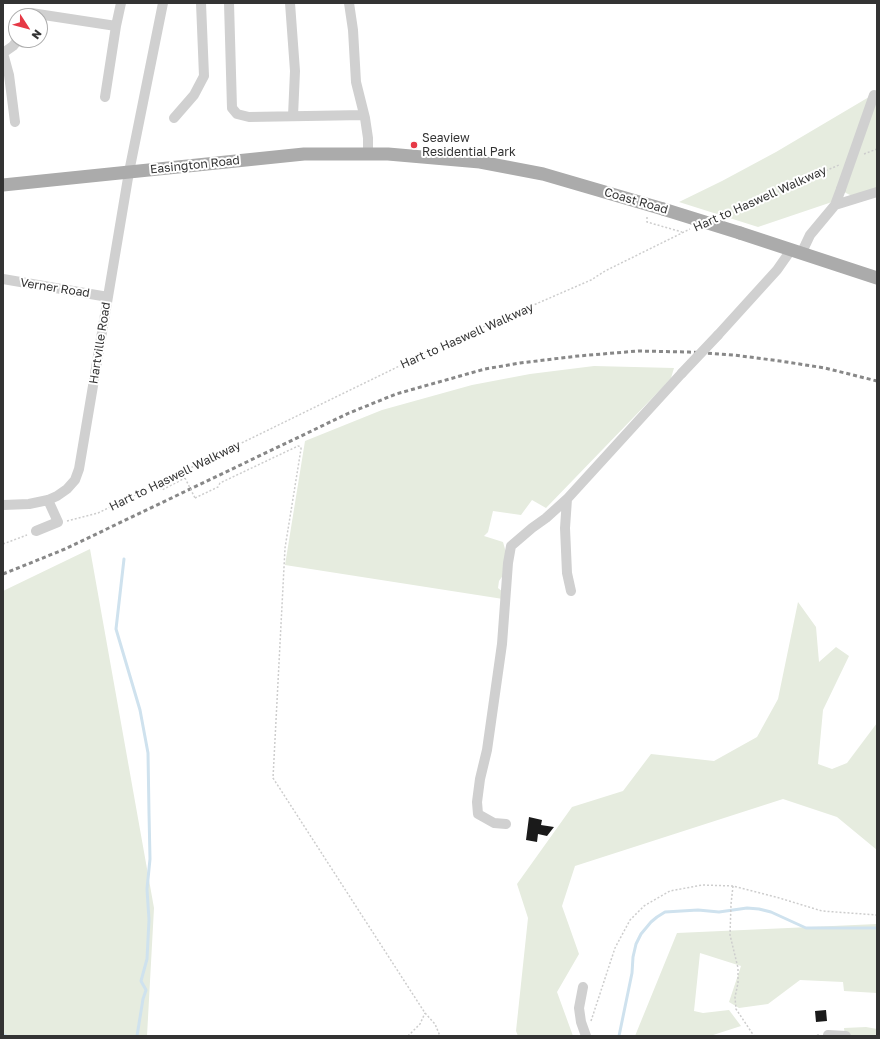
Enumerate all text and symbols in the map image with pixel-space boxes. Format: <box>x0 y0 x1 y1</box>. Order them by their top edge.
north arrow <box>8 8 48 48</box>
text: N <box>30 28 45 42</box>
place label: Seaview Residential Park <box>422 131 516 159</box>
marker: Seaview Residential Park <box>409 140 419 150</box>
street label: Easington Road <box>149 153 241 177</box>
street label: Hart to Haswell Walkway <box>691 163 829 235</box>
street label: Coast Road <box>602 185 670 217</box>
street label: Verner Road <box>19 275 91 301</box>
street label: Hart to Haswell Walkway <box>398 300 536 372</box>
street label: Hartville Road <box>86 301 114 385</box>
street label: Hart to Haswell Walkway <box>107 438 243 514</box>

